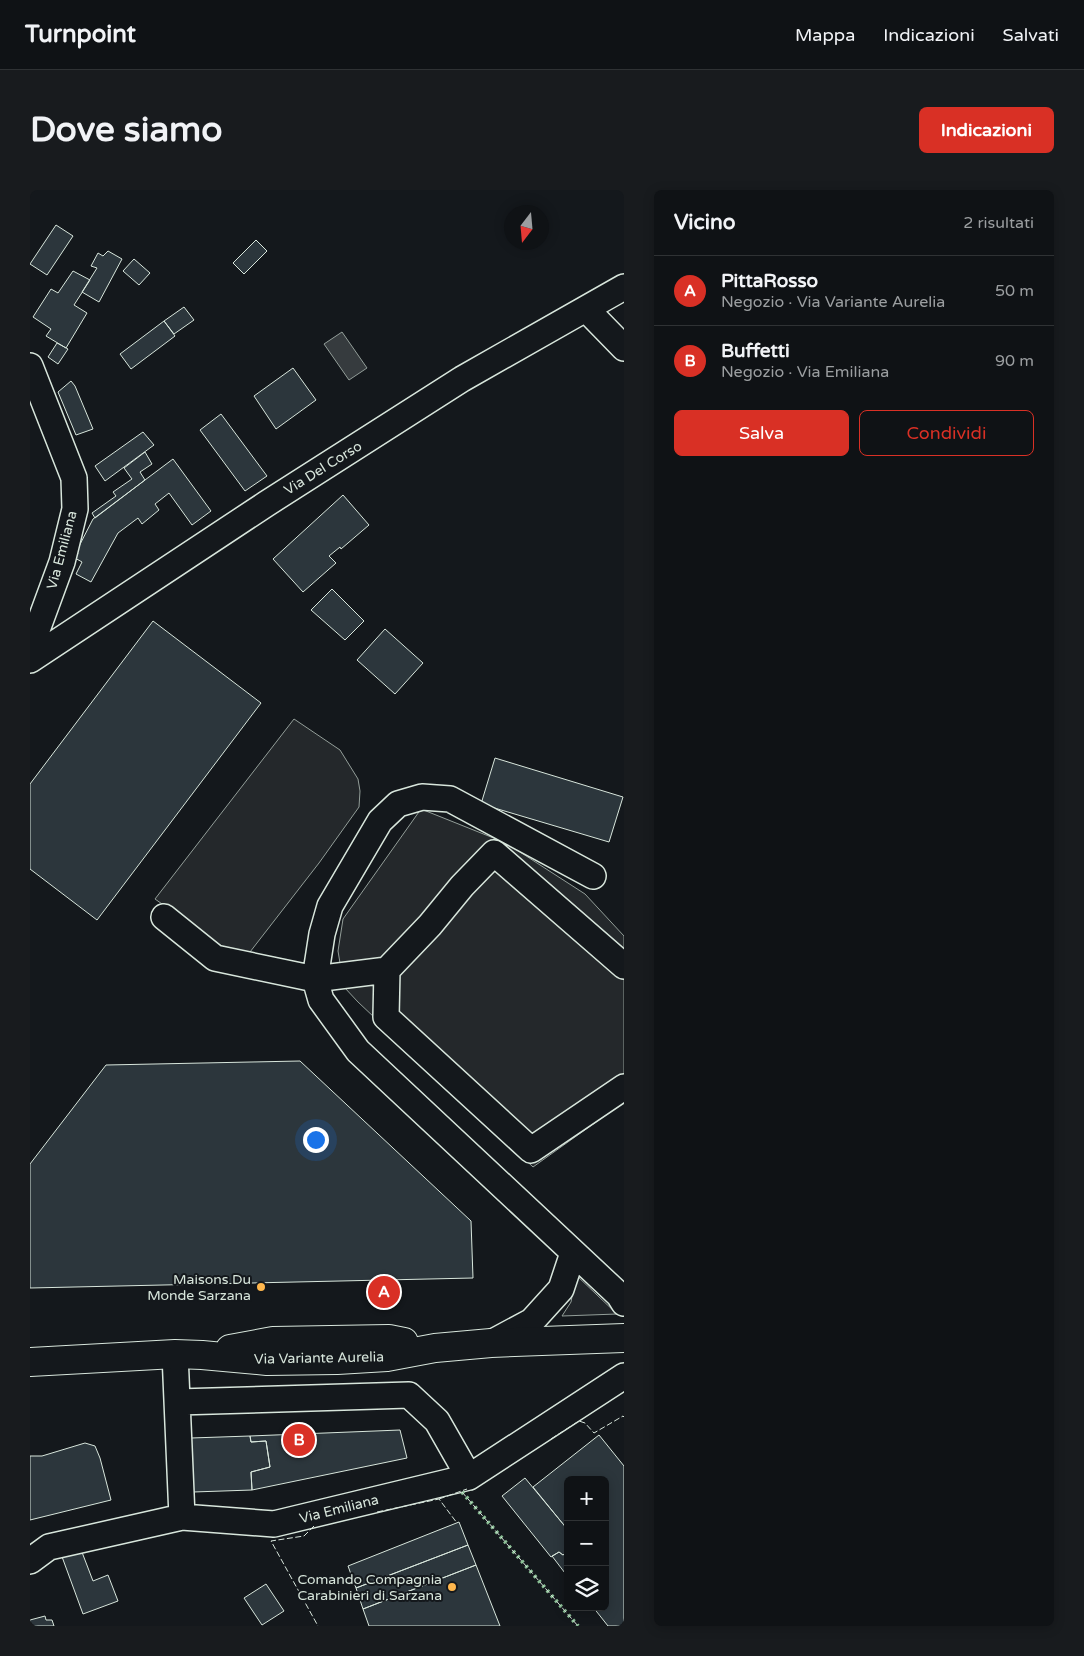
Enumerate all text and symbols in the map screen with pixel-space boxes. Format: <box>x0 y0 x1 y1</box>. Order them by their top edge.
text: Turnpoint <box>25 20 136 49</box>
text: Mappa <box>795 24 855 46</box>
text: Indicazioni <box>883 24 975 46</box>
text: Salvati <box>1003 24 1059 46</box>
button: Indicazioni <box>919 107 1054 153</box>
text: Dove siamo <box>30 109 222 151</box>
north arrow <box>504 205 549 250</box>
text: Vicino <box>674 210 736 235</box>
text: 2 risultati <box>963 213 1034 233</box>
text: PittaRosso <box>721 270 818 292</box>
text: A <box>684 281 696 301</box>
text: 50 m <box>995 281 1034 301</box>
text: Negozio · Via Variante Aurelia <box>721 292 945 312</box>
text: Buffetti <box>721 340 790 362</box>
text: B <box>684 351 696 371</box>
text: 90 m <box>995 351 1034 371</box>
text: Negozio · Via Emiliana <box>721 362 889 382</box>
button: Salva <box>674 410 849 456</box>
button: Condividi <box>859 410 1034 456</box>
street label: Via Del Corso <box>281 437 365 499</box>
street label: Via Emiliana <box>43 509 81 591</box>
your location <box>303 1127 329 1153</box>
place label: Maisons Du Monde Sarzana <box>147 1271 251 1304</box>
pin: A <box>368 1273 400 1311</box>
marker: Maisons Du Monde Sarzana <box>255 1281 267 1293</box>
street label: Via Variante Aurelia <box>254 1348 384 1368</box>
pin: B <box>283 1421 315 1459</box>
map controls <box>564 1476 609 1611</box>
button: + <box>564 1476 609 1521</box>
street label: Via Emiliana <box>298 1491 380 1527</box>
button: − <box>564 1521 609 1566</box>
button: layers <box>564 1566 609 1611</box>
place label: Comando Compagnia Carabinieri di Sarzana <box>297 1571 442 1604</box>
marker: Comando Compagnia Carabinieri di Sarzana <box>446 1581 458 1593</box>

